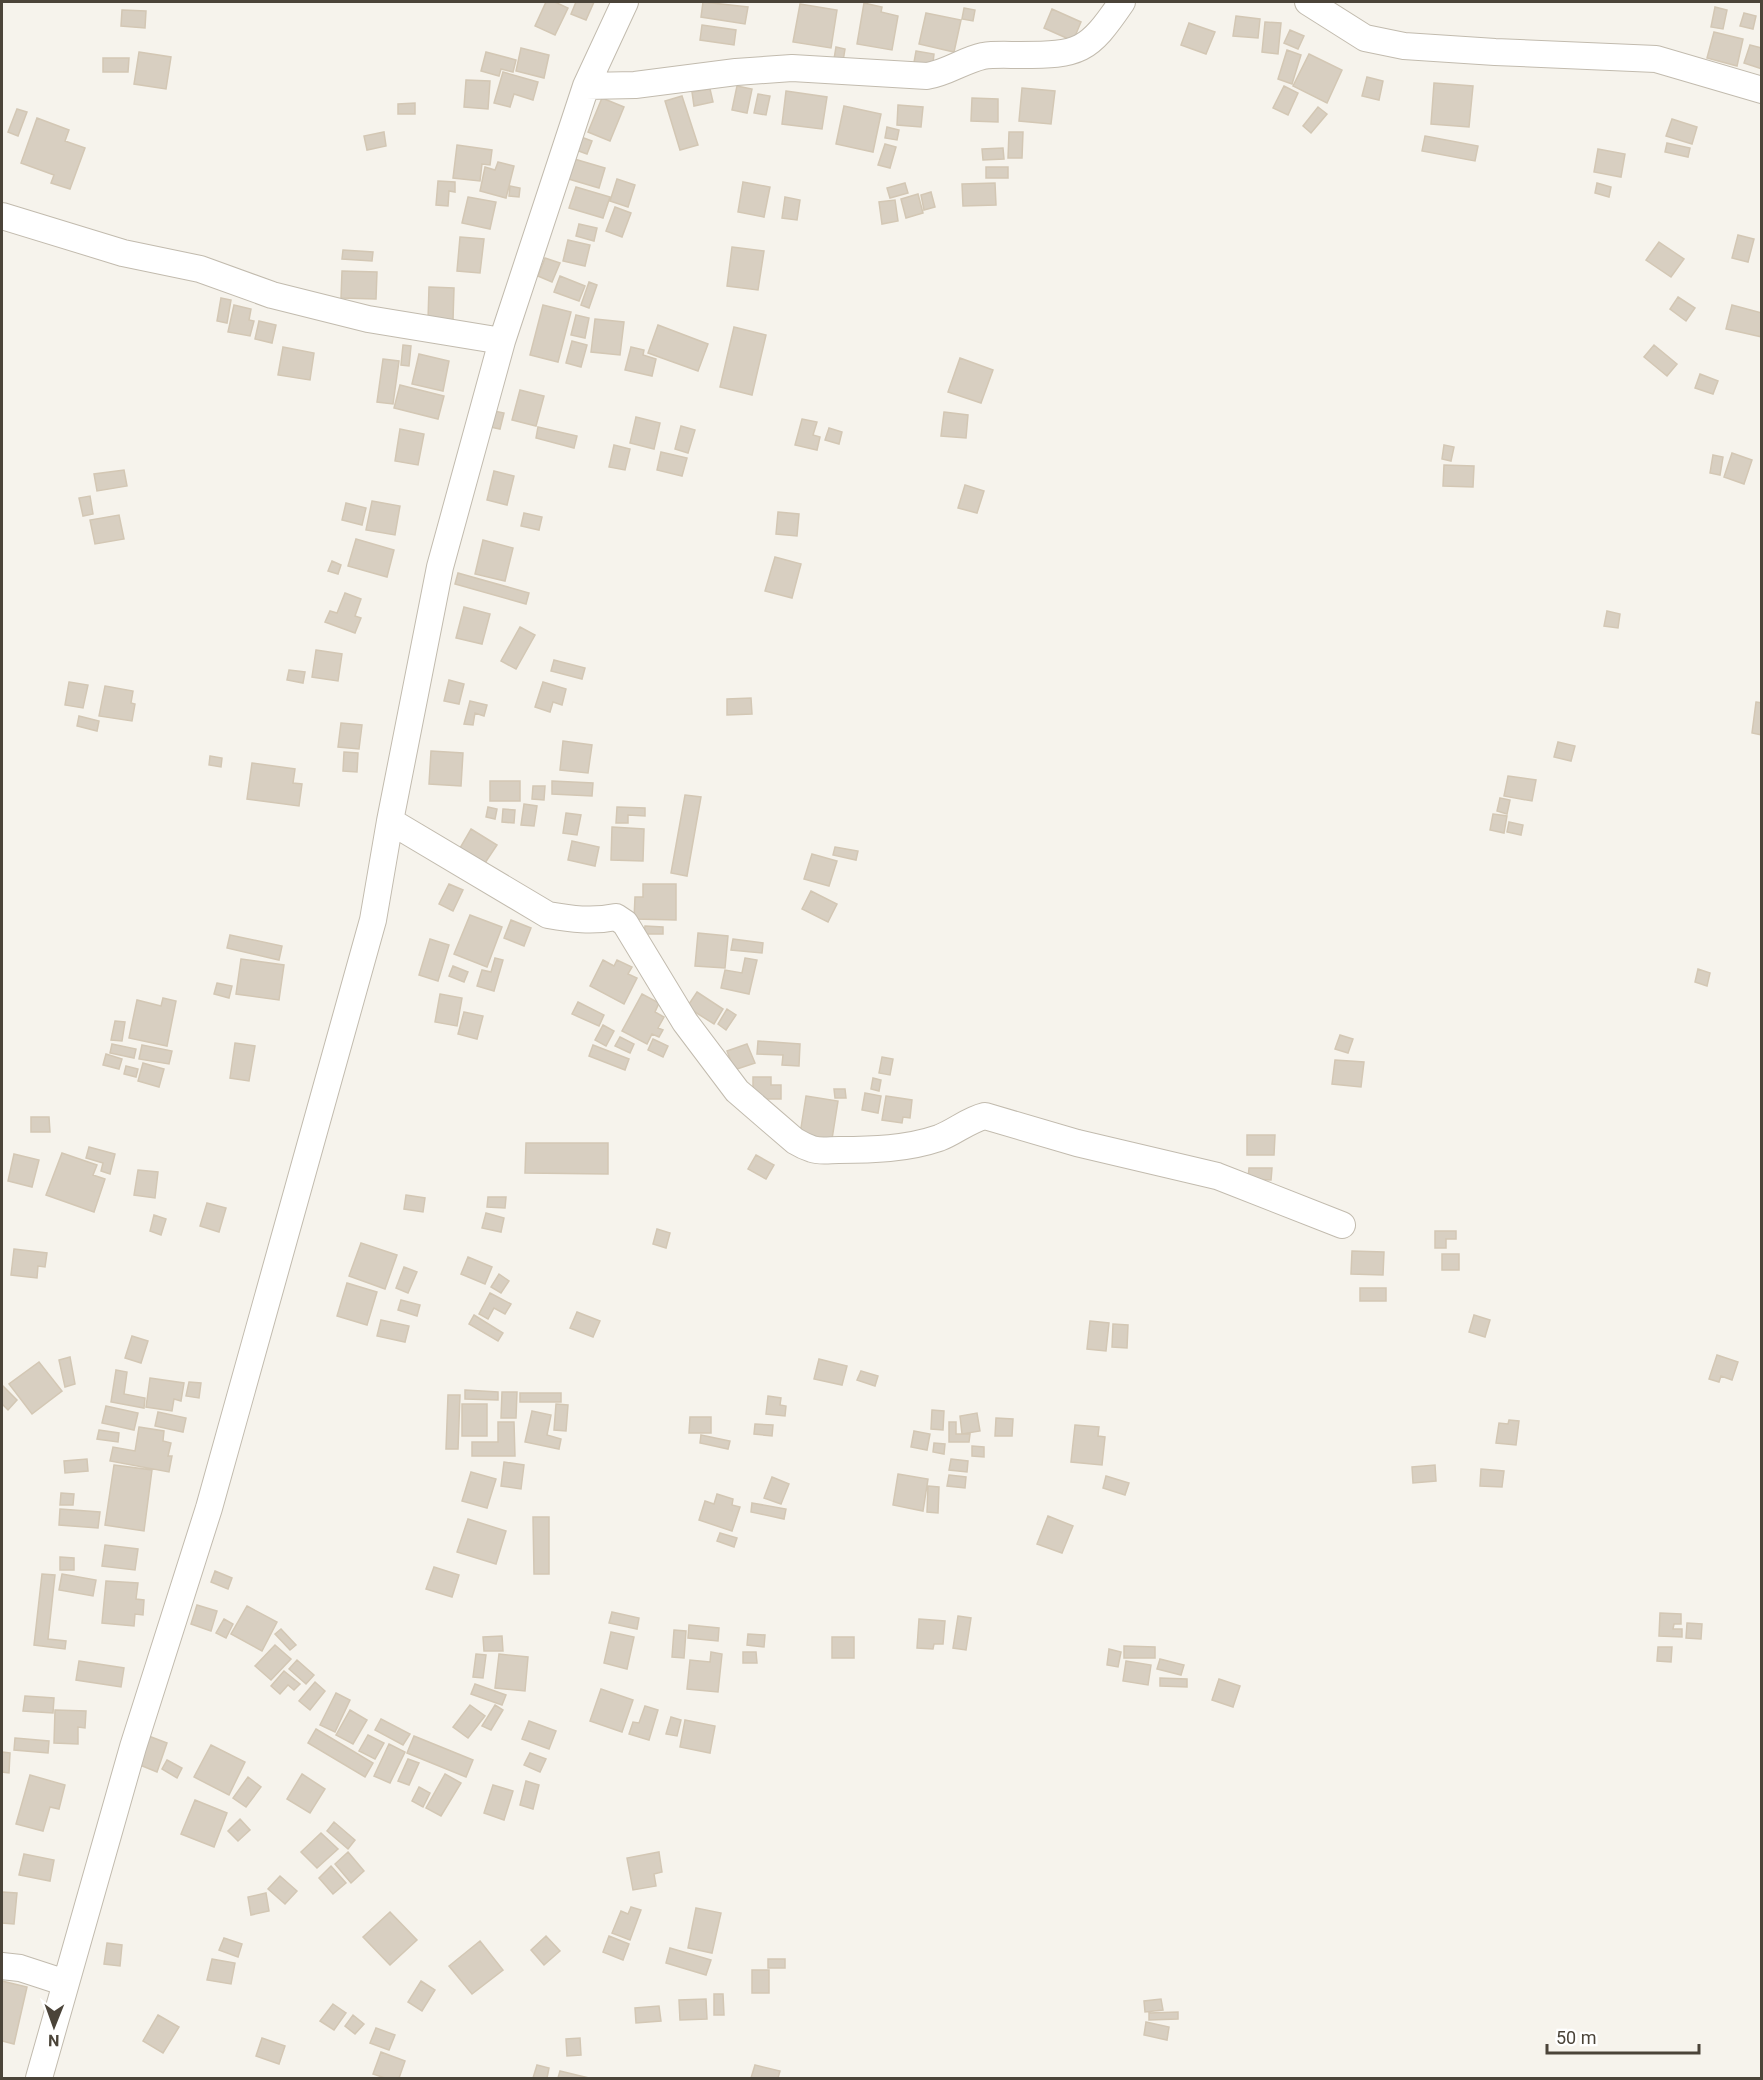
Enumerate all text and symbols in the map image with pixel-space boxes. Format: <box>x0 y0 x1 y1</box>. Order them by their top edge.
north arrow <box>24 1996 84 2056</box>
scale bar <box>1547 2017 1698 2055</box>
text: 50 m <box>1556 2027 1596 2048</box>
text: N <box>48 2031 60 2050</box>

